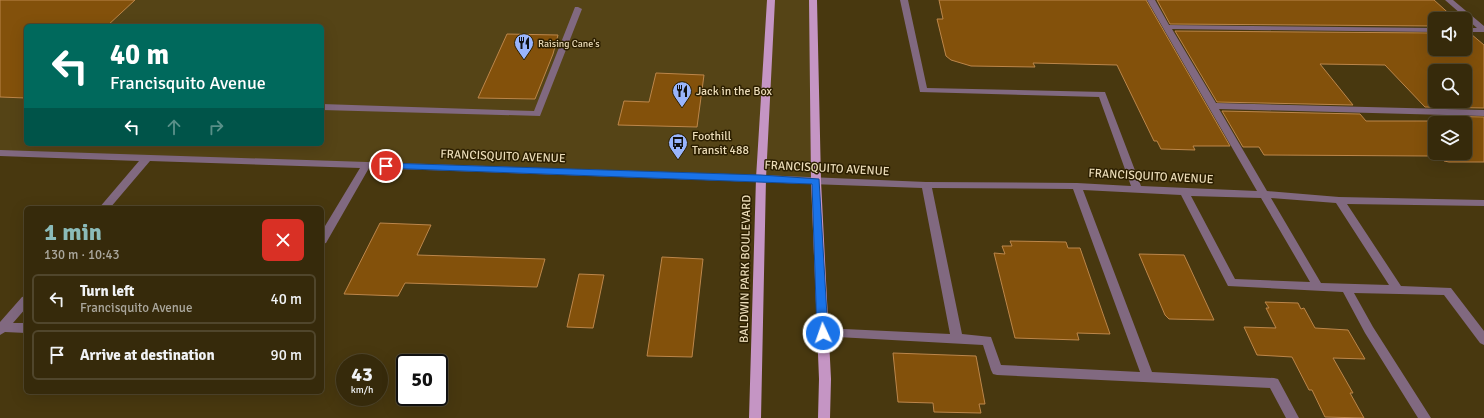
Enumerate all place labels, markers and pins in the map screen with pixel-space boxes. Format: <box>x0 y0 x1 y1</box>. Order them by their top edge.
restaurant icon: Raising Cane's <box>513 32 535 60</box>
place label: Raising Cane's <box>538 38 600 50</box>
restaurant icon: Jack in the Box <box>671 80 693 108</box>
place label: Jack in the Box <box>696 84 773 99</box>
place label: Foothill Transit 488 <box>692 129 749 158</box>
bus stop icon: Foothill Transit 488 <box>667 132 689 160</box>
pin <box>369 149 403 183</box>

